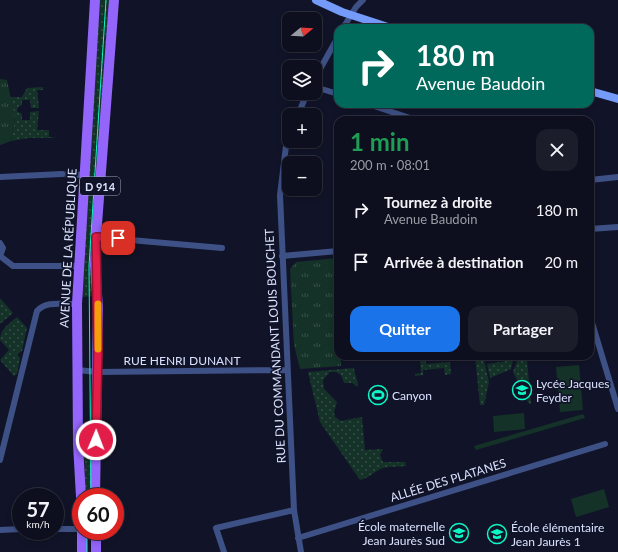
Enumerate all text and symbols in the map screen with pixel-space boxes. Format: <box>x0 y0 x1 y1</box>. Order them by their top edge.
north arrow <box>282 12 322 52</box>
map controls <box>282 12 322 196</box>
text: 180 m <box>416 38 495 72</box>
icon: right <box>350 40 402 92</box>
button: layers <box>282 60 322 100</box>
text: Avenue Baudoin <box>416 72 545 94</box>
button: + <box>282 108 322 148</box>
text: 1 min <box>350 127 410 156</box>
button: close <box>536 129 578 171</box>
button: − <box>282 156 322 196</box>
text: 200 m · 08:01 <box>350 157 430 173</box>
street label: AVENUE DE LA RÉPUBLIQUE <box>56 168 80 328</box>
road number: D 914 <box>80 177 120 195</box>
text: Tournez à droite <box>384 193 492 211</box>
icon: right <box>350 199 372 221</box>
text: 180 m <box>536 201 578 219</box>
text: Avenue Baudoin <box>384 211 477 227</box>
pin <box>101 221 135 255</box>
icon: arrive <box>107 227 129 249</box>
street label: RUE DU COMMANDANT LOUIS BOUCHET <box>261 228 289 464</box>
icon: arrive <box>350 251 372 273</box>
text: Arrivée à destination <box>384 253 523 271</box>
text: 20 m <box>544 253 578 271</box>
button: Quitter <box>350 306 460 352</box>
button: Partager <box>468 306 578 352</box>
street label: RUE HENRI DUNANT <box>124 353 241 368</box>
place label: Lycée Jacques Feyder <box>536 376 609 405</box>
school or university icon: Lycée Jacques Feyder <box>511 379 533 401</box>
sports icon: Canyon <box>367 384 389 406</box>
place label: Canyon <box>392 388 432 403</box>
position arrow <box>75 419 117 461</box>
street label: ALLÉE DES PLATANES <box>388 455 508 505</box>
speed limit sign: 60 <box>72 488 124 540</box>
text: 57 <box>26 497 50 521</box>
text: km/h <box>26 518 50 530</box>
place label: École maternelle Jean Jaurès Sud <box>358 519 445 548</box>
place label: École élémentaire Jean Jaurès 1 <box>511 520 604 549</box>
school or university icon: École maternelle Jean Jaurès Sud <box>448 522 470 544</box>
school or university icon: École élémentaire Jean Jaurès 1 <box>486 523 508 545</box>

